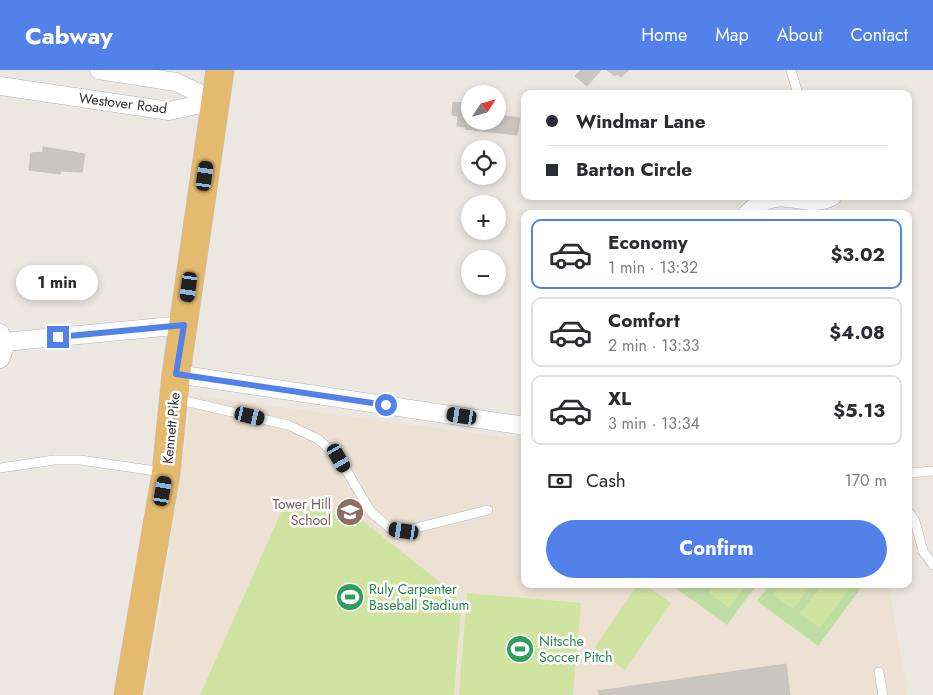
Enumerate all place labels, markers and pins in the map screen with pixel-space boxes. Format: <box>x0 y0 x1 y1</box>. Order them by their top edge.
place label: Tower Hill School <box>273 494 331 530</box>
school or university icon: Tower Hill School <box>335 497 365 527</box>
place label: Ruly Carpenter Baseball Stadium <box>369 579 469 615</box>
sports icon: Ruly Carpenter Baseball Stadium <box>335 582 365 612</box>
place label: Nitsche Soccer Pitch <box>539 631 613 667</box>
sports icon: Nitsche Soccer Pitch <box>505 634 535 664</box>

